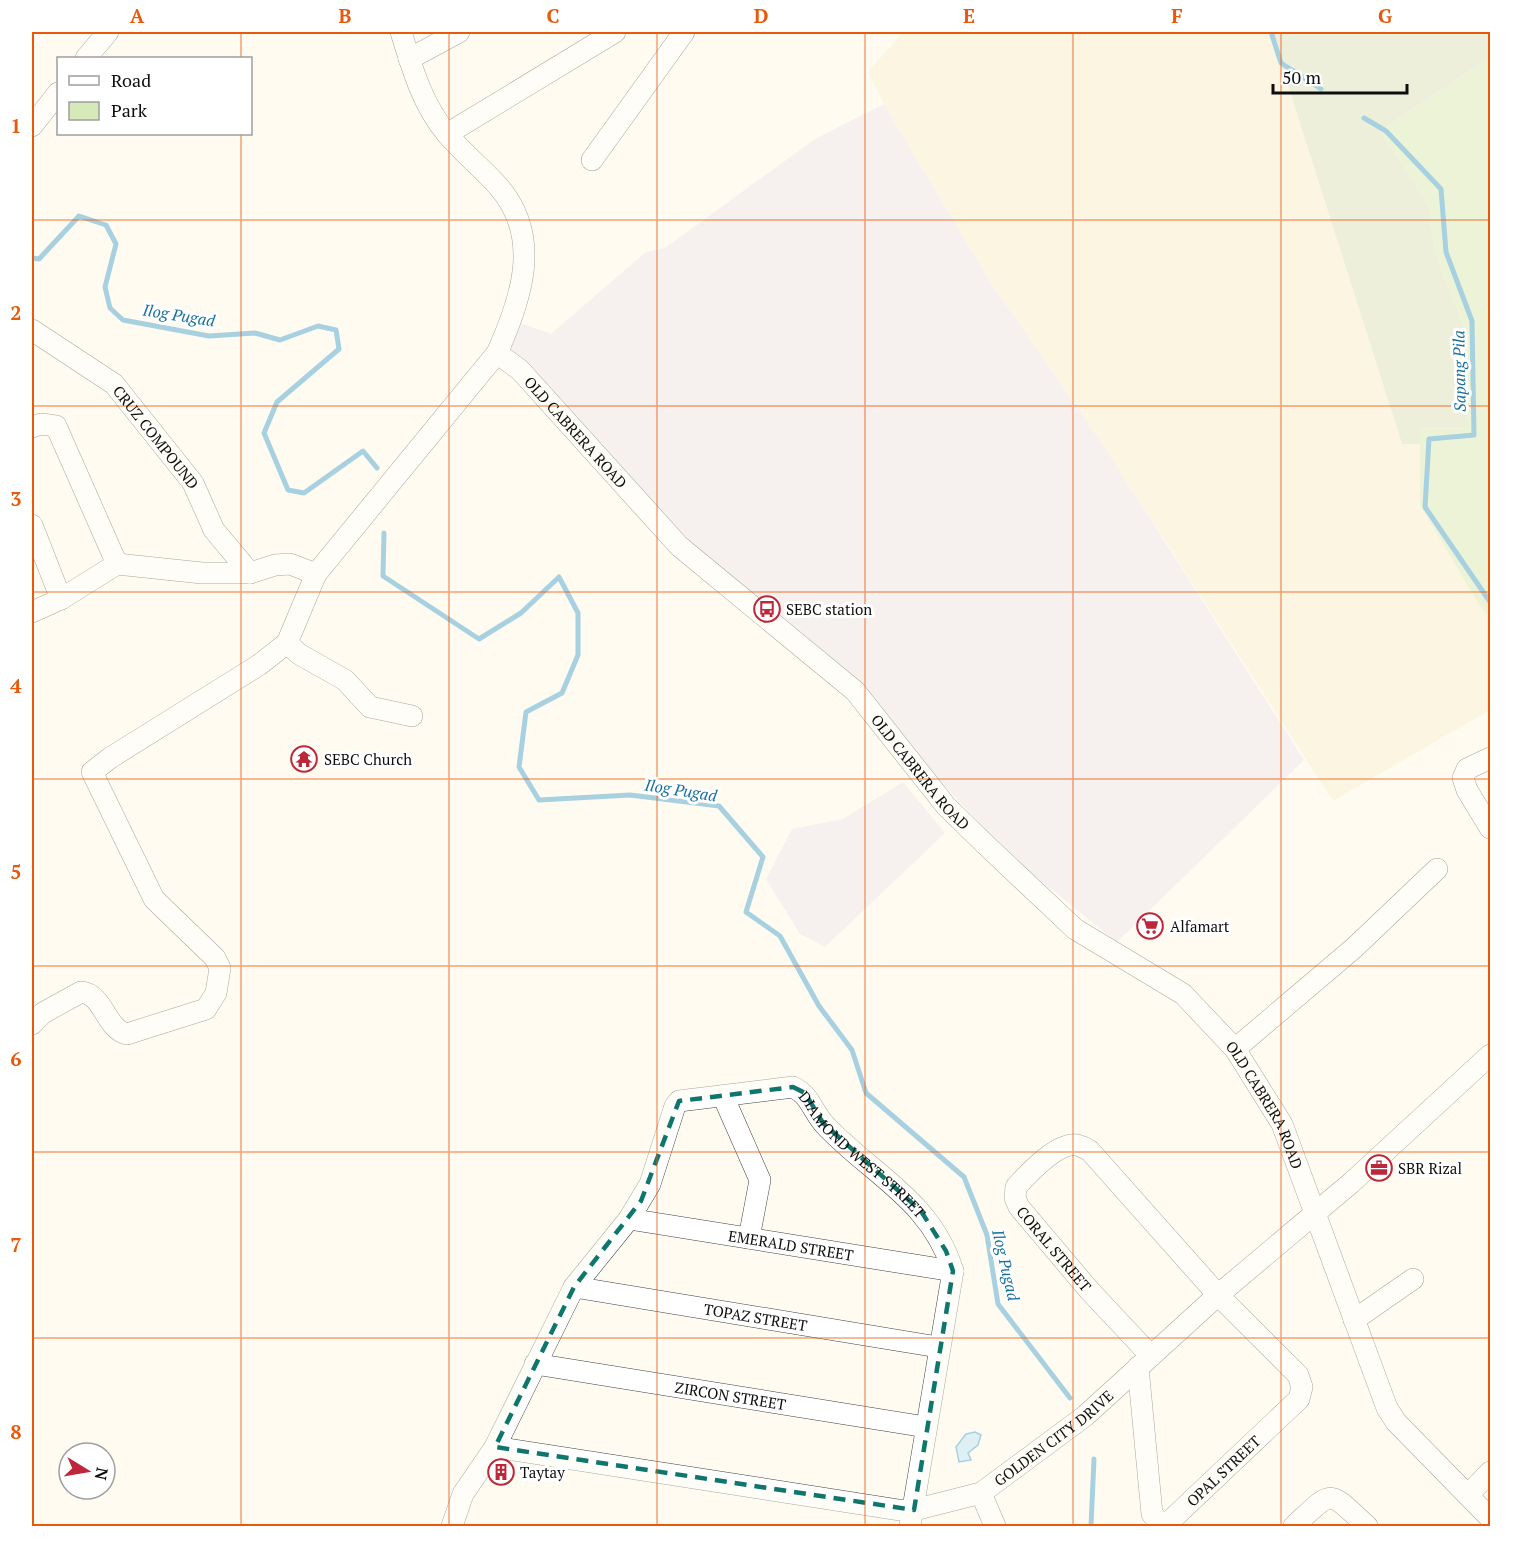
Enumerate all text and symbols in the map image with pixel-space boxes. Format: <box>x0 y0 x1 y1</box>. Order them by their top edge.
text: A <box>130 2 145 29</box>
text: B <box>339 2 352 29</box>
text: C <box>546 2 560 29</box>
text: D <box>754 2 768 29</box>
text: E <box>963 2 975 29</box>
text: F <box>1171 2 1183 29</box>
text: G <box>1378 2 1392 29</box>
legend <box>57 57 252 135</box>
scale bar <box>1273 57 1406 95</box>
text: 50 m <box>1282 65 1322 89</box>
text: Road <box>111 68 151 92</box>
text: Park <box>111 98 148 122</box>
text: 1 <box>10 112 22 139</box>
water label: Ilog Pugad <box>140 298 217 332</box>
text: 2 <box>10 299 22 326</box>
water label: Sapang Pila <box>1447 330 1471 412</box>
street label: OLD CABRERA ROAD <box>520 372 632 492</box>
street label: CRUZ COMPOUND <box>109 381 204 493</box>
text: 3 <box>10 485 22 512</box>
bus stop icon: SEBC station <box>752 594 782 624</box>
place label: SEBC station <box>786 599 872 619</box>
text: 4 <box>10 672 22 699</box>
street label: OLD CABRERA ROAD <box>867 710 974 834</box>
temple icon: SEBC Church <box>289 744 319 774</box>
place label: SEBC Church <box>324 749 412 769</box>
water label: Ilog Pugad <box>642 773 719 807</box>
text: 5 <box>10 858 22 885</box>
supermarket icon: Alfamart <box>1135 911 1165 941</box>
place label: Alfamart <box>1170 916 1230 936</box>
street label: OLD CABRERA ROAD <box>1222 1036 1308 1172</box>
text: 6 <box>10 1045 22 1072</box>
street label: DIAMOND WEST STREET <box>795 1086 931 1222</box>
office icon: SBR Rizal <box>1364 1153 1394 1183</box>
place label: SBR Rizal <box>1398 1158 1462 1178</box>
street label: CORAL STREET <box>1012 1202 1096 1296</box>
street label: EMERALD STREET <box>727 1225 855 1265</box>
water label: Ilog Pugad <box>987 1226 1025 1303</box>
text: 7 <box>10 1231 22 1258</box>
street label: TOPAZ STREET <box>702 1299 809 1335</box>
street label: ZIRCON STREET <box>673 1377 787 1414</box>
street label: GOLDEN CITY DRIVE <box>990 1385 1117 1490</box>
text: 8 <box>10 1418 22 1445</box>
street label: OPAL STREET <box>1182 1431 1265 1510</box>
north arrow <box>57 1441 117 1501</box>
building icon: Taytay <box>486 1457 516 1487</box>
place label: Taytay <box>520 1462 565 1482</box>
text: N <box>90 1466 114 1482</box>

